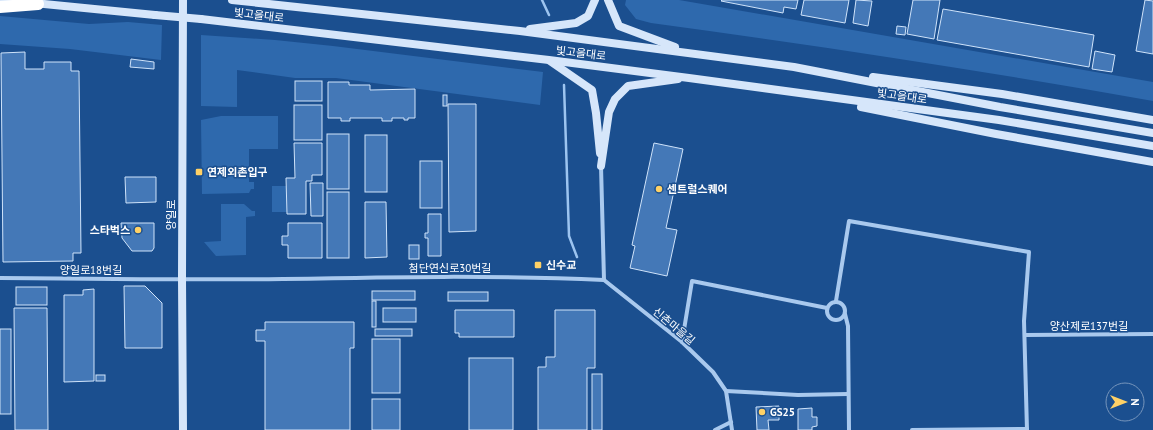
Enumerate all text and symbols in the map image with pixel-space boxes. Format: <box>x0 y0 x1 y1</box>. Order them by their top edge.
street label: 빛고을대로 <box>233 5 285 25</box>
street label: 빛고을대로 <box>555 43 607 63</box>
street label: 빛고을대로 <box>876 86 928 106</box>
place label: 연제외촌입구 <box>207 165 268 179</box>
marker: 연제외촌입구 <box>194 167 204 177</box>
place label: 센트럴스퀘어 <box>667 182 728 196</box>
marker: 센트럴스퀘어 <box>654 184 664 194</box>
street label: 양일로 <box>164 200 178 230</box>
place label: 스타벅스 <box>90 223 130 237</box>
marker: 스타벅스 <box>133 225 143 235</box>
place label: 신수교 <box>546 258 576 272</box>
marker: 신수교 <box>533 260 543 270</box>
street label: 첨단연신로30번길 <box>409 261 491 275</box>
street label: 양일로18번길 <box>60 263 122 277</box>
street label: 신촌마을길 <box>650 304 698 348</box>
street label: 양산제로137번길 <box>1050 319 1128 333</box>
north arrow <box>1105 382 1145 422</box>
text: N <box>1128 398 1142 406</box>
place label: GS25 <box>770 405 795 419</box>
marker: GS25 <box>757 407 767 417</box>

